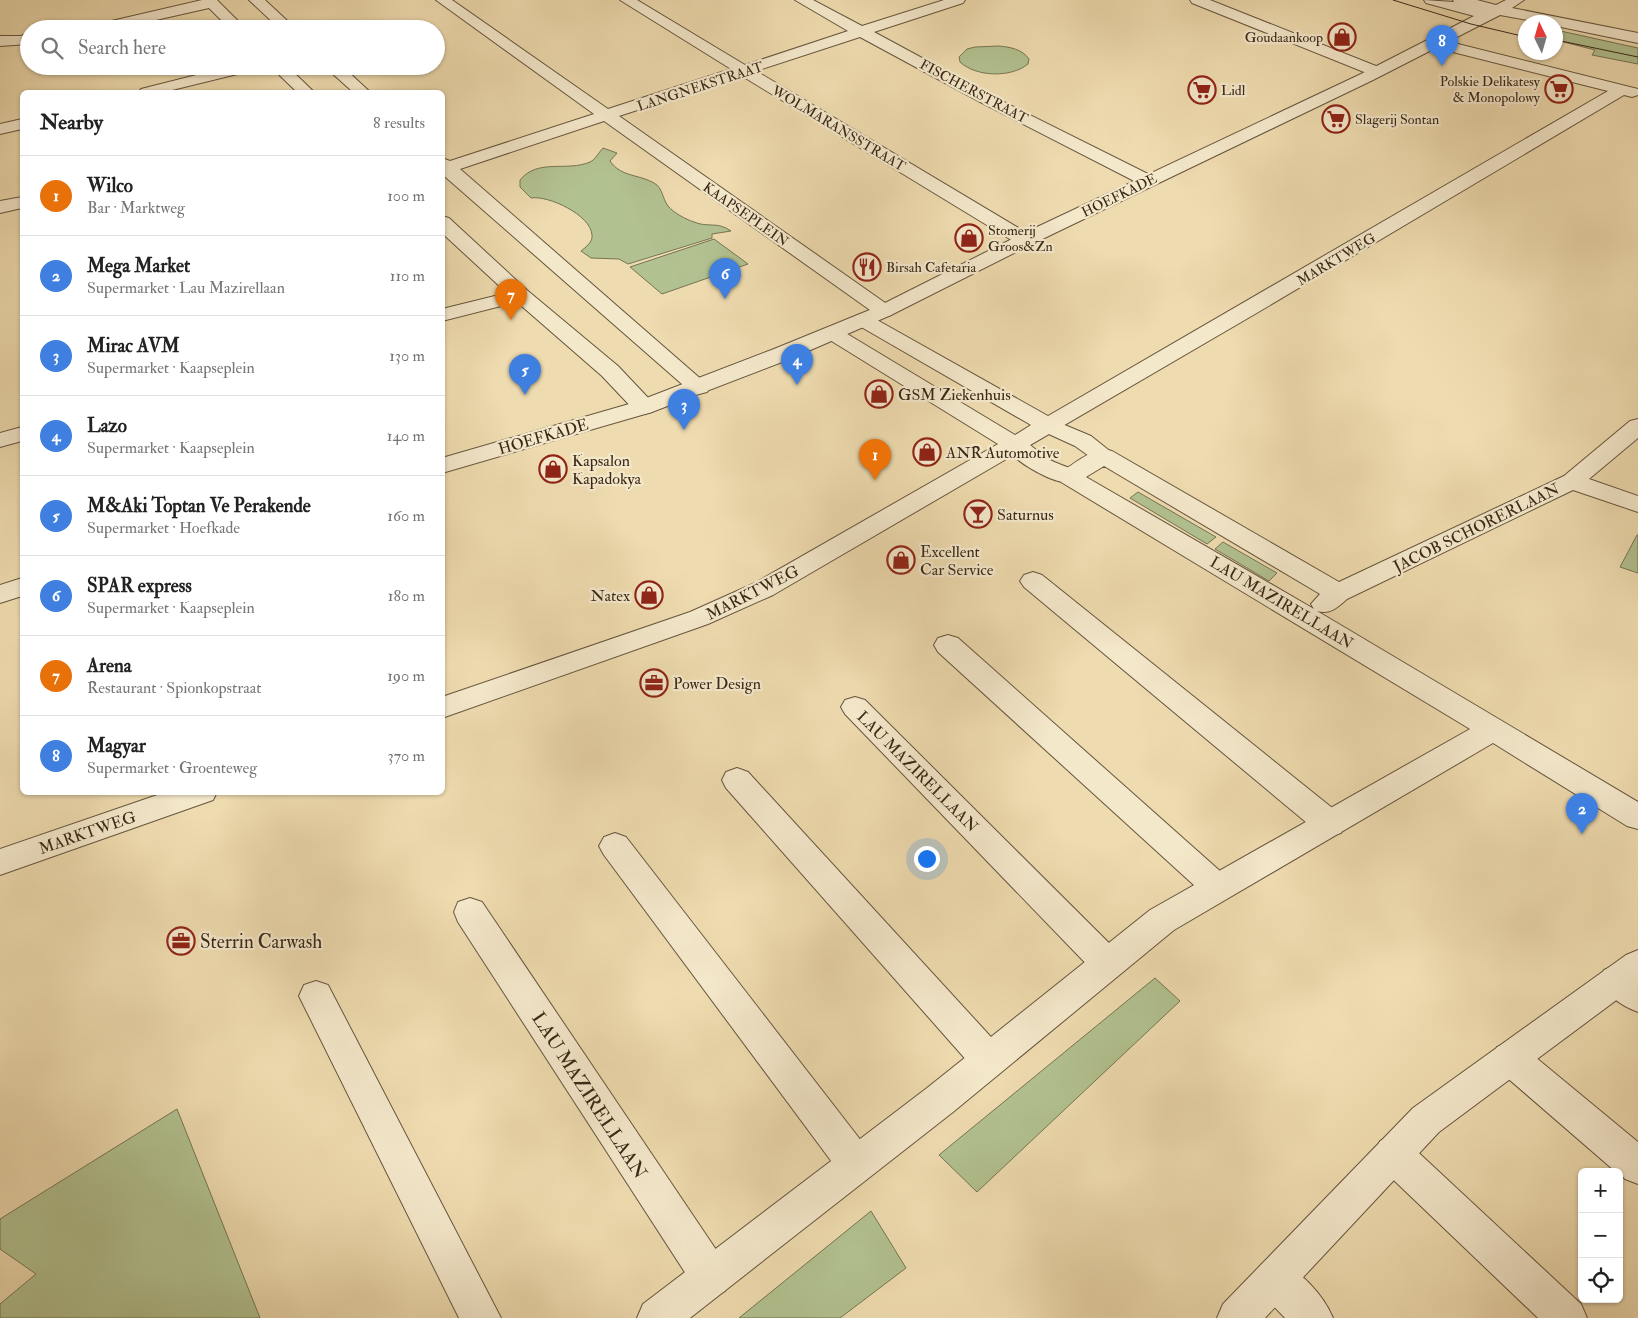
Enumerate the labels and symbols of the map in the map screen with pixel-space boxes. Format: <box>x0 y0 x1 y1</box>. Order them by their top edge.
north arrow <box>1518 15 1563 60</box>
shop icon: Goudaankoop <box>1327 22 1357 52</box>
pin: 8 <box>1426 25 1458 66</box>
place label: Goudaankoop <box>1245 29 1323 47</box>
street label: FISCHERSTRAAT <box>917 56 1031 127</box>
street label: LANGNEKSTRAAT <box>635 58 766 115</box>
place label: Polskie Delikatesy & Monopolowy <box>1440 73 1541 107</box>
supermarket icon: Polskie Delikatesy & Monopolowy <box>1544 74 1574 104</box>
supermarket icon: Lidl <box>1187 75 1217 105</box>
street label: WOLMARANSSTRAAT <box>768 81 909 175</box>
place label: Lidl <box>1221 82 1246 99</box>
supermarket icon: Slagerij Sontan <box>1321 104 1351 134</box>
place label: Slagerij Sontan <box>1355 111 1439 128</box>
street label: HOEFKADE <box>1079 170 1160 221</box>
street label: KAAPSEPLEIN <box>700 179 792 250</box>
place label: Stomerij Groos&Zn <box>988 222 1053 255</box>
shop icon: Stomerij Groos&Zn <box>954 223 984 253</box>
street label: MARKTWEG <box>1294 229 1379 290</box>
restaurant icon: Birsah Cafetaria <box>852 252 882 282</box>
pin: 6 <box>709 258 741 299</box>
place label: Birsah Cafetaria <box>886 259 976 276</box>
pin: 7 <box>495 279 527 320</box>
pin: 4 <box>781 344 813 385</box>
pin: 5 <box>509 354 541 395</box>
shop icon: GSM Ziekenhuis <box>864 379 894 409</box>
place label: GSM Ziekenhuis <box>898 385 1011 405</box>
pin: 3 <box>668 389 700 430</box>
street label: HOEFKADE <box>496 415 591 459</box>
shop icon: ANR Automotive <box>912 437 942 467</box>
pin: 1 <box>859 439 891 480</box>
place label: ANR Automotive <box>945 443 1060 463</box>
place label: Kapsalon Kapadokya <box>572 451 642 490</box>
shop icon: Kapsalon Kapadokya <box>538 454 568 484</box>
street label: JACOB SCHORERLAAN <box>1389 479 1564 578</box>
bar icon: Saturnus <box>963 499 993 529</box>
place label: Saturnus <box>997 505 1054 525</box>
place label: Excellent Car Service <box>920 542 994 580</box>
shop icon: Excellent Car Service <box>886 545 916 575</box>
street label: LAU MAZIRELLAAN <box>1206 552 1357 654</box>
street label: MARKTWEG <box>703 561 802 625</box>
shop icon: Natex <box>634 580 664 610</box>
place label: Natex <box>591 586 630 606</box>
office icon: Power Design <box>639 668 669 698</box>
place label: Power Design <box>673 674 761 694</box>
street label: LAU MAZIRELLAAN <box>852 707 983 837</box>
pin: 2 <box>1566 793 1598 834</box>
street label: MARKTWEG <box>36 807 138 859</box>
your location <box>914 846 940 872</box>
office icon: Sterrin Carwash <box>166 926 196 956</box>
place label: Sterrin Carwash <box>200 930 322 954</box>
street label: LAU MAZIRELLAAN <box>526 1008 652 1184</box>

